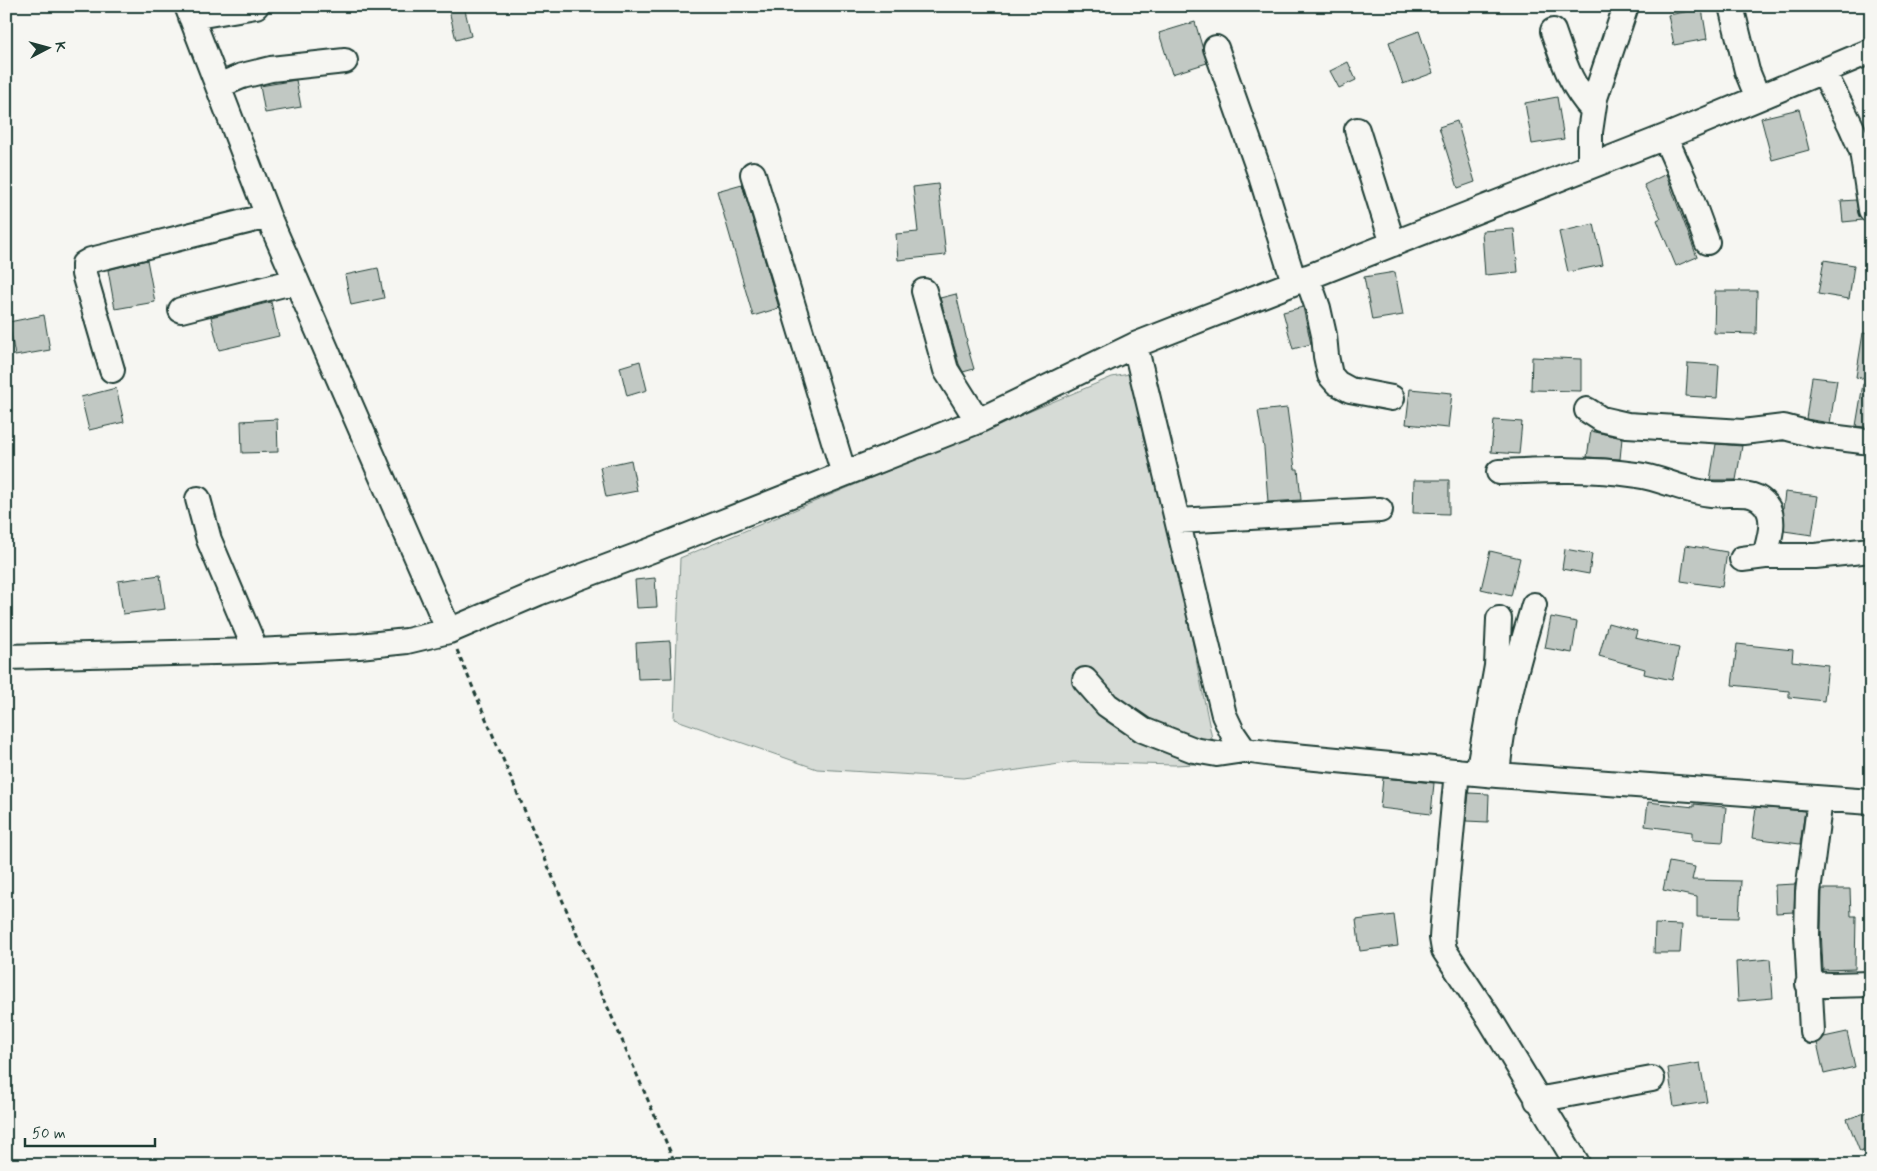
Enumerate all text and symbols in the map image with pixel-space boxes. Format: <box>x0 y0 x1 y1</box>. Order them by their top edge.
north arrow <box>22 22 72 72</box>
text: K <box>50 41 70 54</box>
scale bar <box>25 1116 155 1148</box>
text: 50 m <box>32 1124 66 1144</box>

